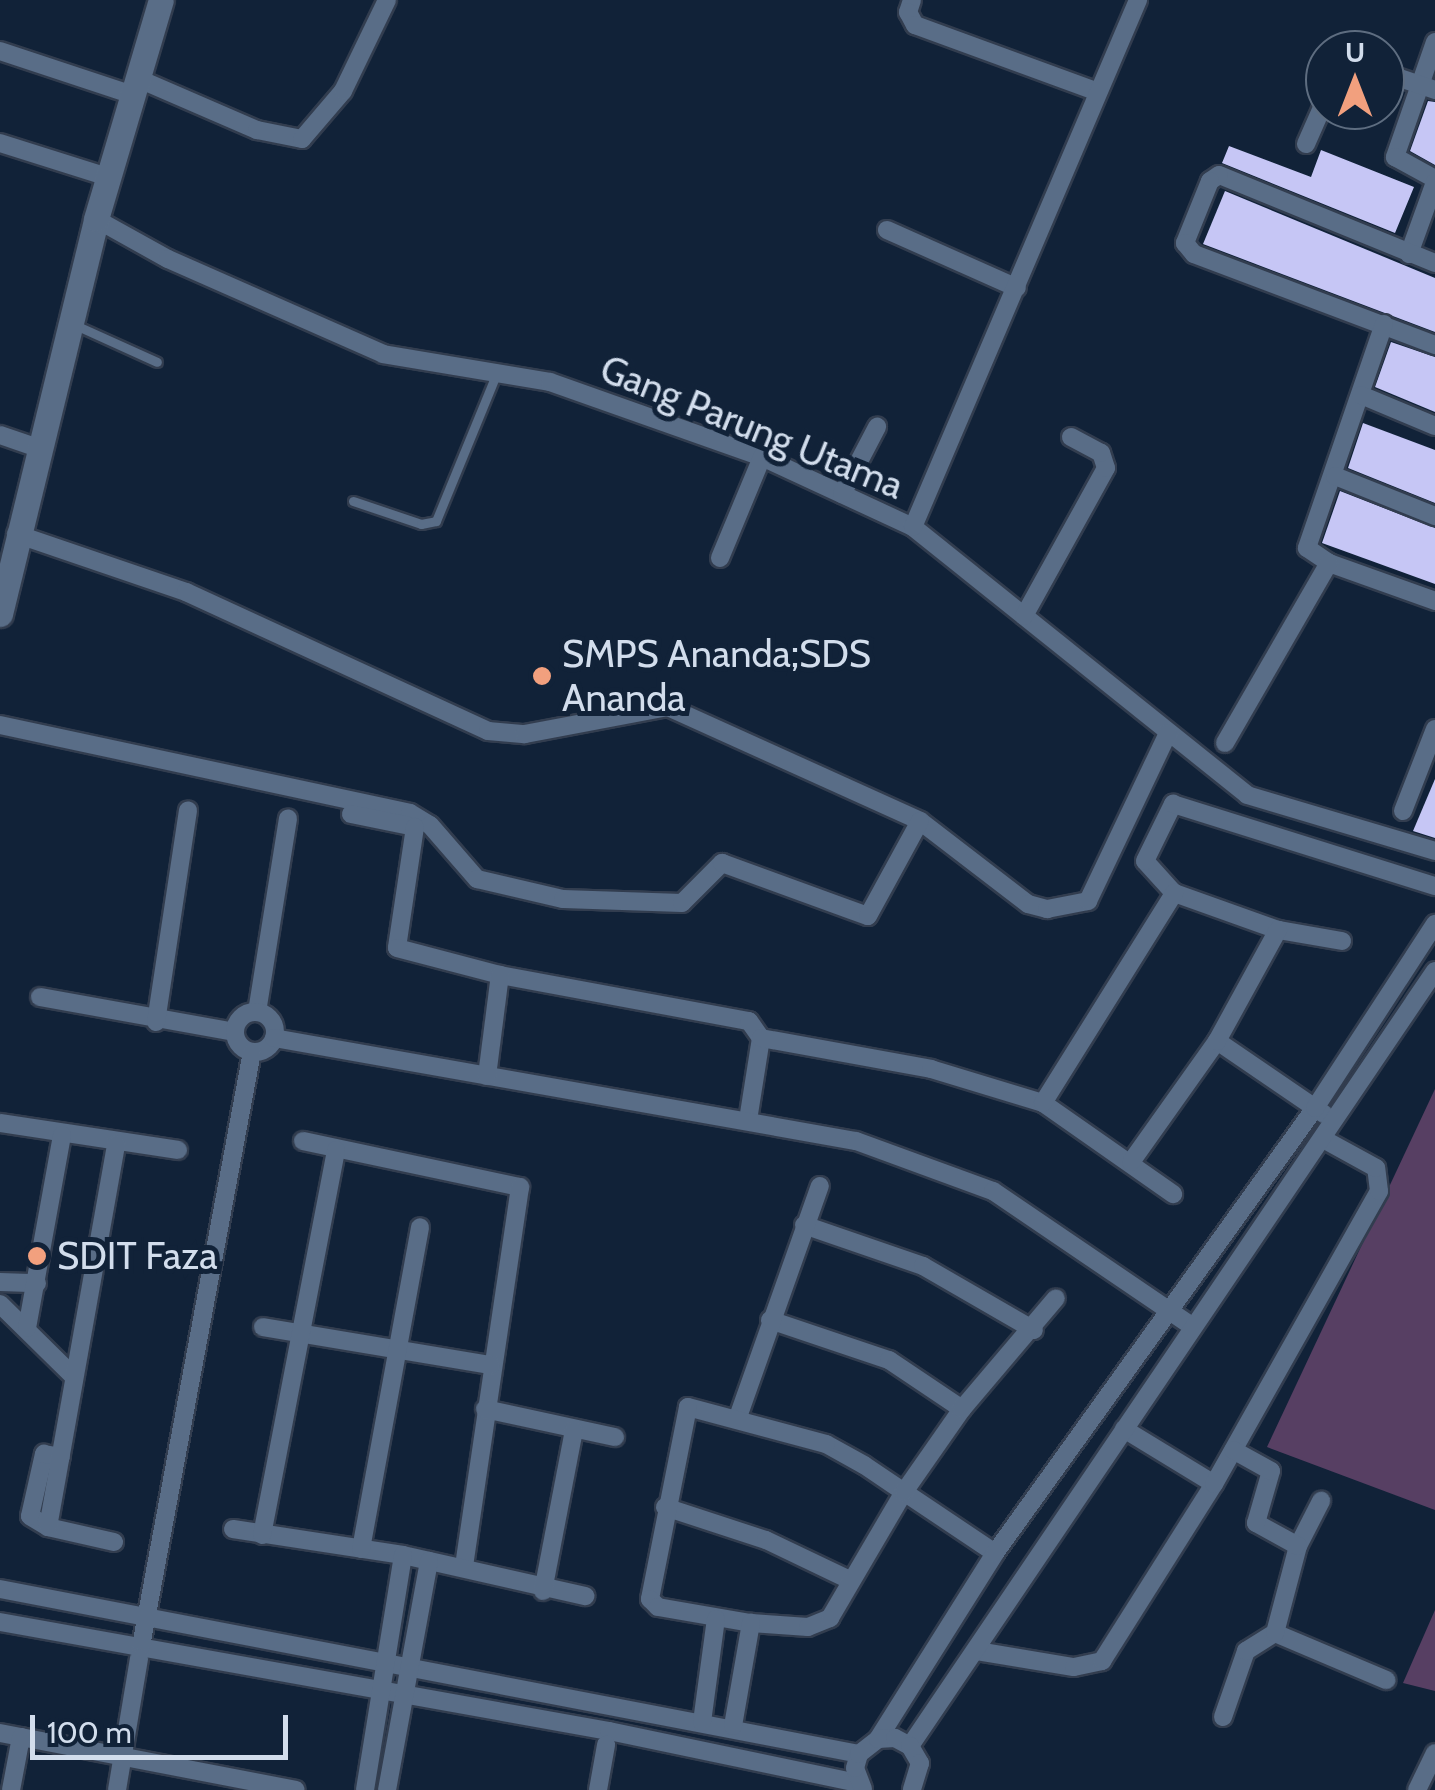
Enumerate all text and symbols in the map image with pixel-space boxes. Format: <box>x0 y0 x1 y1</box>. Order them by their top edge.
north arrow <box>1305 30 1405 130</box>
text: U <box>1345 35 1365 69</box>
street label: Gang Parung Utama <box>594 345 910 509</box>
place label: SMPS Ananda;SDS Ananda <box>562 631 871 721</box>
marker: SMPS Ananda;SDS Ananda <box>531 665 553 687</box>
place label: SDIT Faza <box>57 1233 217 1279</box>
marker: SDIT Faza <box>26 1245 48 1267</box>
scale bar <box>35 1695 292 1757</box>
text: 100 m <box>47 1714 132 1751</box>

